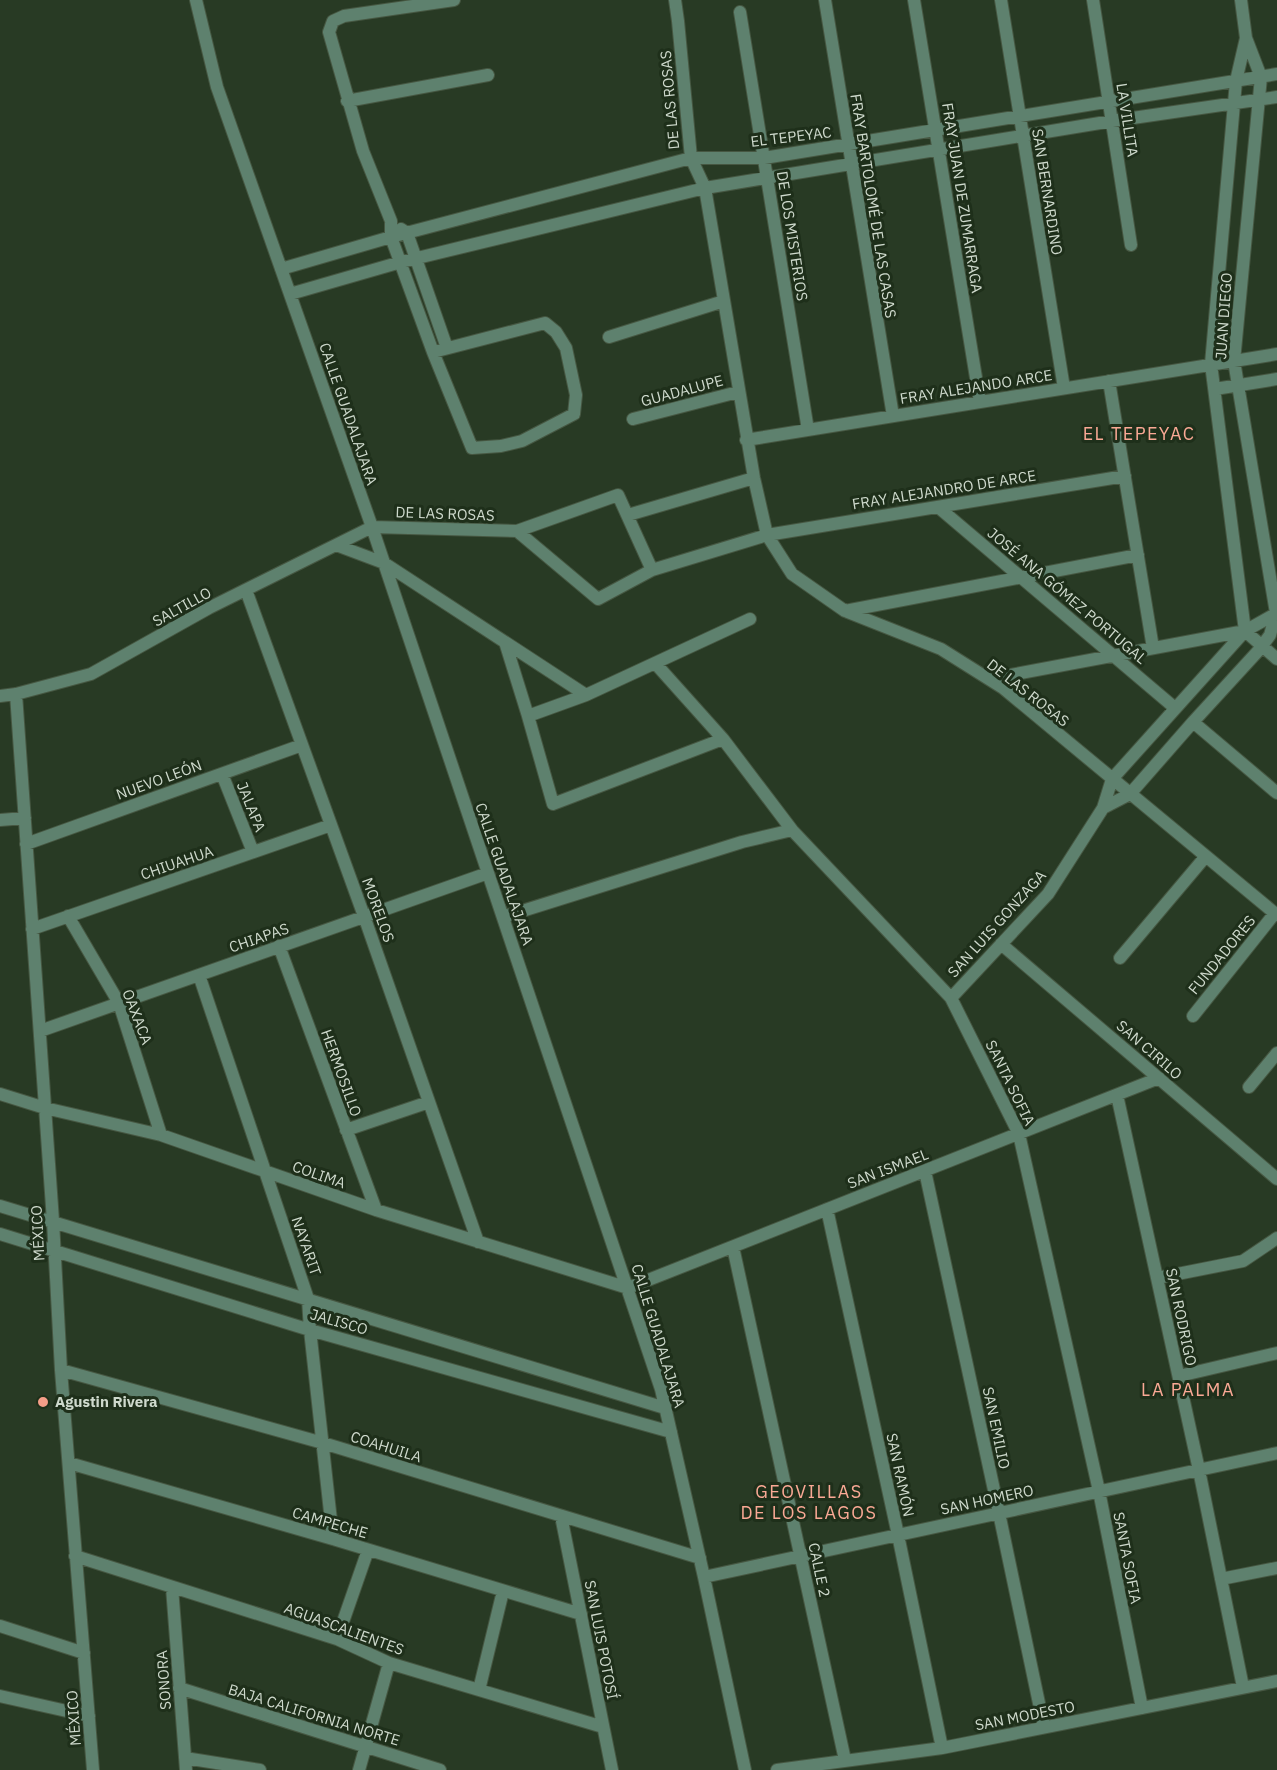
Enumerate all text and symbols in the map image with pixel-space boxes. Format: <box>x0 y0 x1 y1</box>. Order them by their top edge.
street label: DE LAS ROSAS <box>656 50 683 150</box>
street label: LA VILLITA <box>1112 82 1143 158</box>
street label: FRAY BARTOLOMÉ DE LAS CASAS <box>846 92 901 319</box>
street label: FRAY JUAN DE ZUMARRAGA <box>938 101 987 295</box>
street label: EL TEPEYAC <box>749 122 833 151</box>
street label: SAN BERNARDINO <box>1028 127 1067 256</box>
street label: DE LOS MISTERIOS <box>773 170 812 302</box>
street label: JUAN DIEGO <box>1211 272 1236 360</box>
street label: CALLE GUADALAJARA <box>315 340 382 488</box>
street label: FRAY ALEJANDO ARCE <box>898 365 1053 408</box>
street label: GUADALUPE <box>639 370 725 411</box>
district label: EL TEPEYAC <box>1083 422 1195 445</box>
street label: FRAY ALEJANDRO DE ARCE <box>851 466 1037 513</box>
street label: DE LAS ROSAS <box>395 502 495 525</box>
street label: JOSÉ ANA GÓMEZ PORTUGAL <box>984 523 1151 668</box>
street label: SALTILLO <box>149 583 215 631</box>
street label: DE LAS ROSAS <box>983 655 1073 731</box>
street label: NUEVO LEÓN <box>113 755 204 804</box>
street label: JALAPA <box>233 779 270 835</box>
street label: CALLE GUADALAJARA <box>471 800 538 948</box>
street label: CHIUAHUA <box>138 841 216 884</box>
street label: SAN LUIS GONZAGA <box>943 866 1050 981</box>
street label: MORELOS <box>358 875 399 945</box>
street label: FUNDADORES <box>1184 911 1259 998</box>
street label: CHIAPAS <box>226 918 291 957</box>
street label: OAXACA <box>118 986 157 1048</box>
street label: SAN CIRILO <box>1113 1016 1186 1083</box>
street label: HERMOSILLO <box>317 1027 366 1119</box>
street label: SANTA SOFIA <box>982 1037 1040 1129</box>
street label: SAN ISMAEL <box>845 1144 931 1193</box>
street label: COLIMA <box>290 1157 349 1193</box>
street label: MÉXICO <box>27 1205 48 1261</box>
street label: NAYARIT <box>288 1214 326 1278</box>
street label: CALLE GUADALAJARA <box>628 1262 690 1411</box>
street label: SAN RODRIGO <box>1162 1266 1201 1367</box>
street label: JALISCO <box>308 1304 370 1339</box>
district label: LA PALMA <box>1141 1378 1235 1401</box>
street label: SAN EMILIO <box>979 1385 1014 1471</box>
place label: Agustin Rivera <box>55 1392 158 1411</box>
marker: Agustin Rivera <box>36 1395 50 1409</box>
street label: COAHUILA <box>348 1427 424 1466</box>
street label: SAN RAMÓN <box>882 1431 919 1518</box>
district label: GEOVILLAS DE LOS LAGOS <box>740 1480 878 1524</box>
street label: SAN HOMERO <box>939 1480 1035 1519</box>
street label: CAMPECHE <box>290 1503 370 1542</box>
street label: SANTA SOFIA <box>1109 1510 1146 1606</box>
street label: CALLE 2 <box>804 1541 835 1599</box>
street label: SAN LUIS POTOSÍ <box>581 1579 622 1701</box>
street label: AGUASCALIENTES <box>282 1598 407 1659</box>
street label: SONORA <box>152 1649 175 1711</box>
street label: BAJA CALIFORNIA NORTE <box>226 1679 402 1750</box>
street label: MÉXICO <box>62 1690 85 1747</box>
street label: SAN MODESTO <box>973 1696 1077 1735</box>

